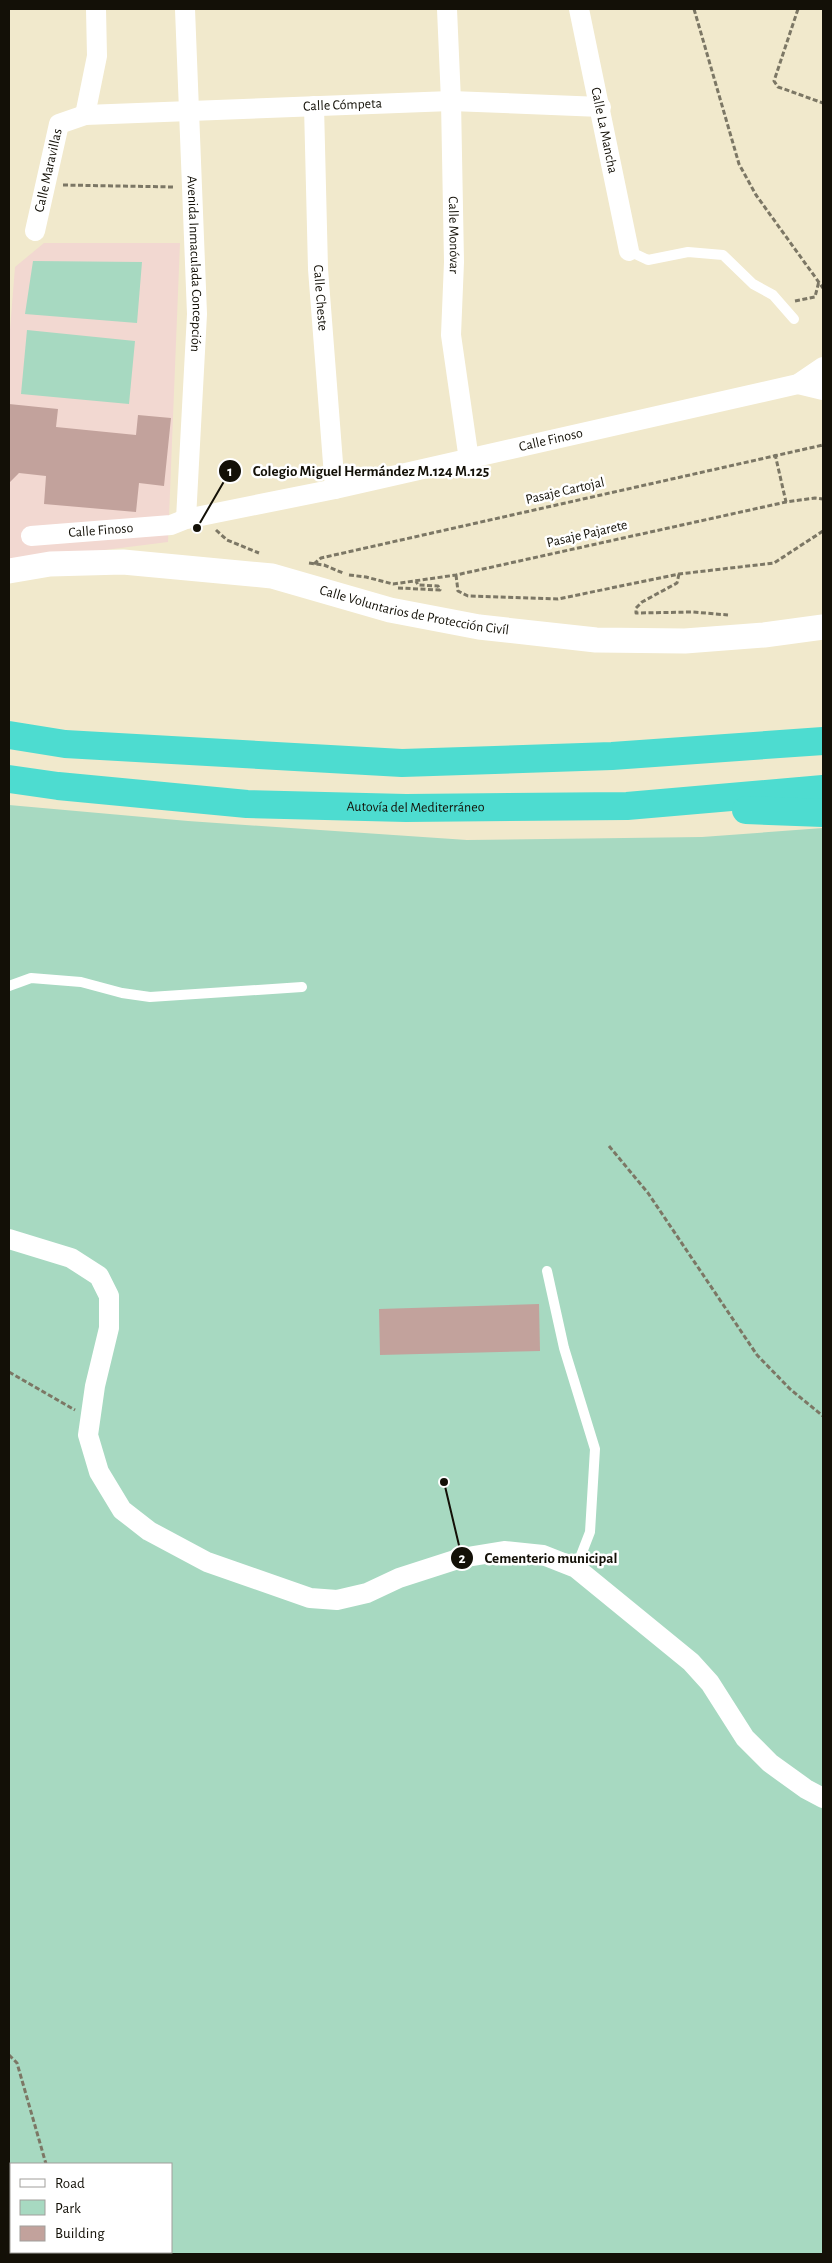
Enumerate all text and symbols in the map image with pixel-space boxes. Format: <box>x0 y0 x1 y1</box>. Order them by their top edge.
street label: Calle La Mancha <box>588 86 620 175</box>
street label: Calle Cómpeta <box>303 97 383 114</box>
street label: Calle Maravillas <box>32 127 65 214</box>
street label: Avenida Inmaculada Concepción <box>185 175 204 352</box>
street label: Calle Monóvar <box>446 196 461 274</box>
street label: Calle Cheste <box>311 265 330 332</box>
street label: Calle Finoso <box>518 426 584 454</box>
callout: Colegio Miguel Hermández M.124 M.125 <box>217 456 499 486</box>
text: 1 <box>227 464 233 479</box>
text: Colegio Miguel Hermández M.124 M.125 <box>253 464 489 479</box>
street label: Pasaje Cartojal <box>524 475 606 507</box>
street label: Pasaje Pajarete <box>545 518 629 550</box>
street label: Calle Finoso <box>68 521 134 540</box>
street label: Calle Voluntarios de Protección Civíl <box>318 583 510 637</box>
street label: Autovía del Mediterráneo <box>346 800 485 815</box>
callout: Cementerio municipal <box>449 1543 627 1573</box>
text: 2 <box>458 1551 466 1566</box>
text: Cementerio municipal <box>485 1551 617 1566</box>
legend <box>10 2163 172 2253</box>
text: Road <box>55 2176 85 2191</box>
text: Park <box>55 2201 81 2216</box>
text: Building <box>55 2226 105 2241</box>

